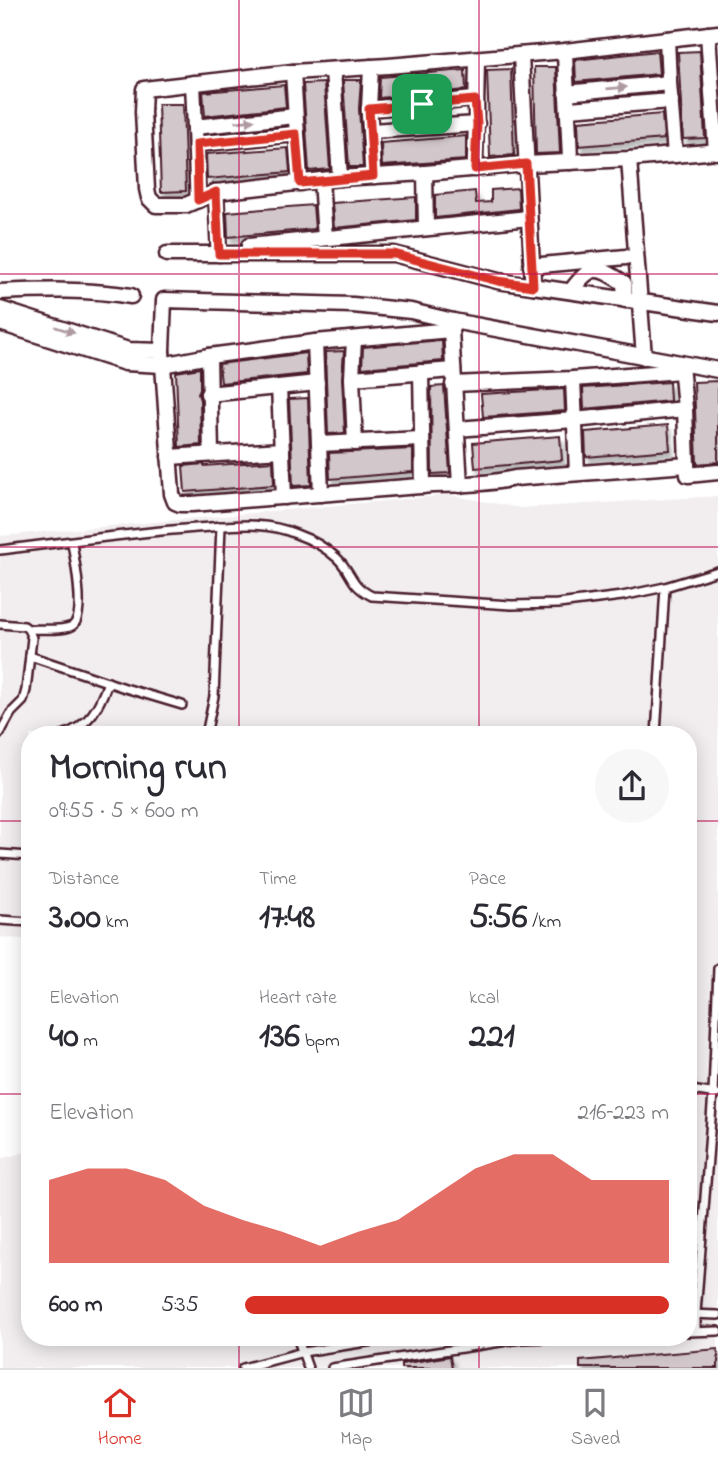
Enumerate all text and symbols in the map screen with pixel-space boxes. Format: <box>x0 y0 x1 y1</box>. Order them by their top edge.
pin <box>392 74 452 134</box>
one-way arrow <box>607 83 629 94</box>
icon: arrive <box>403 85 441 123</box>
one-way arrow <box>234 116 256 127</box>
one-way arrow <box>55 325 76 335</box>
text: Morning run <box>49 741 227 797</box>
button: share <box>595 749 669 823</box>
text: 09:55 · 5 × 600 m <box>49 795 199 828</box>
text: Distance <box>49 866 119 893</box>
text: Time <box>259 866 297 893</box>
text: Pace <box>469 866 506 893</box>
text: 3.00 <box>49 893 101 944</box>
text: 17:48 <box>259 893 315 944</box>
text: 5:56 <box>469 893 527 944</box>
text: km <box>101 909 129 936</box>
text: /km <box>527 909 561 936</box>
text: Elevation <box>49 985 119 1012</box>
text: Heart rate <box>259 985 337 1012</box>
text: kcal <box>469 985 499 1012</box>
text: 40 <box>49 1012 79 1063</box>
text: 136 <box>259 1012 300 1063</box>
text: 221 <box>469 1012 515 1063</box>
text: m <box>79 1028 98 1055</box>
text: bpm <box>300 1028 340 1055</box>
text: Elevation <box>49 1097 134 1130</box>
text: 216–223 m <box>578 1097 669 1130</box>
text: 600 m <box>49 1289 103 1322</box>
text: 5:35 <box>161 1289 199 1322</box>
tab: Home <box>98 1384 142 1453</box>
tab: Map <box>337 1384 375 1453</box>
tab: Saved <box>571 1384 620 1453</box>

